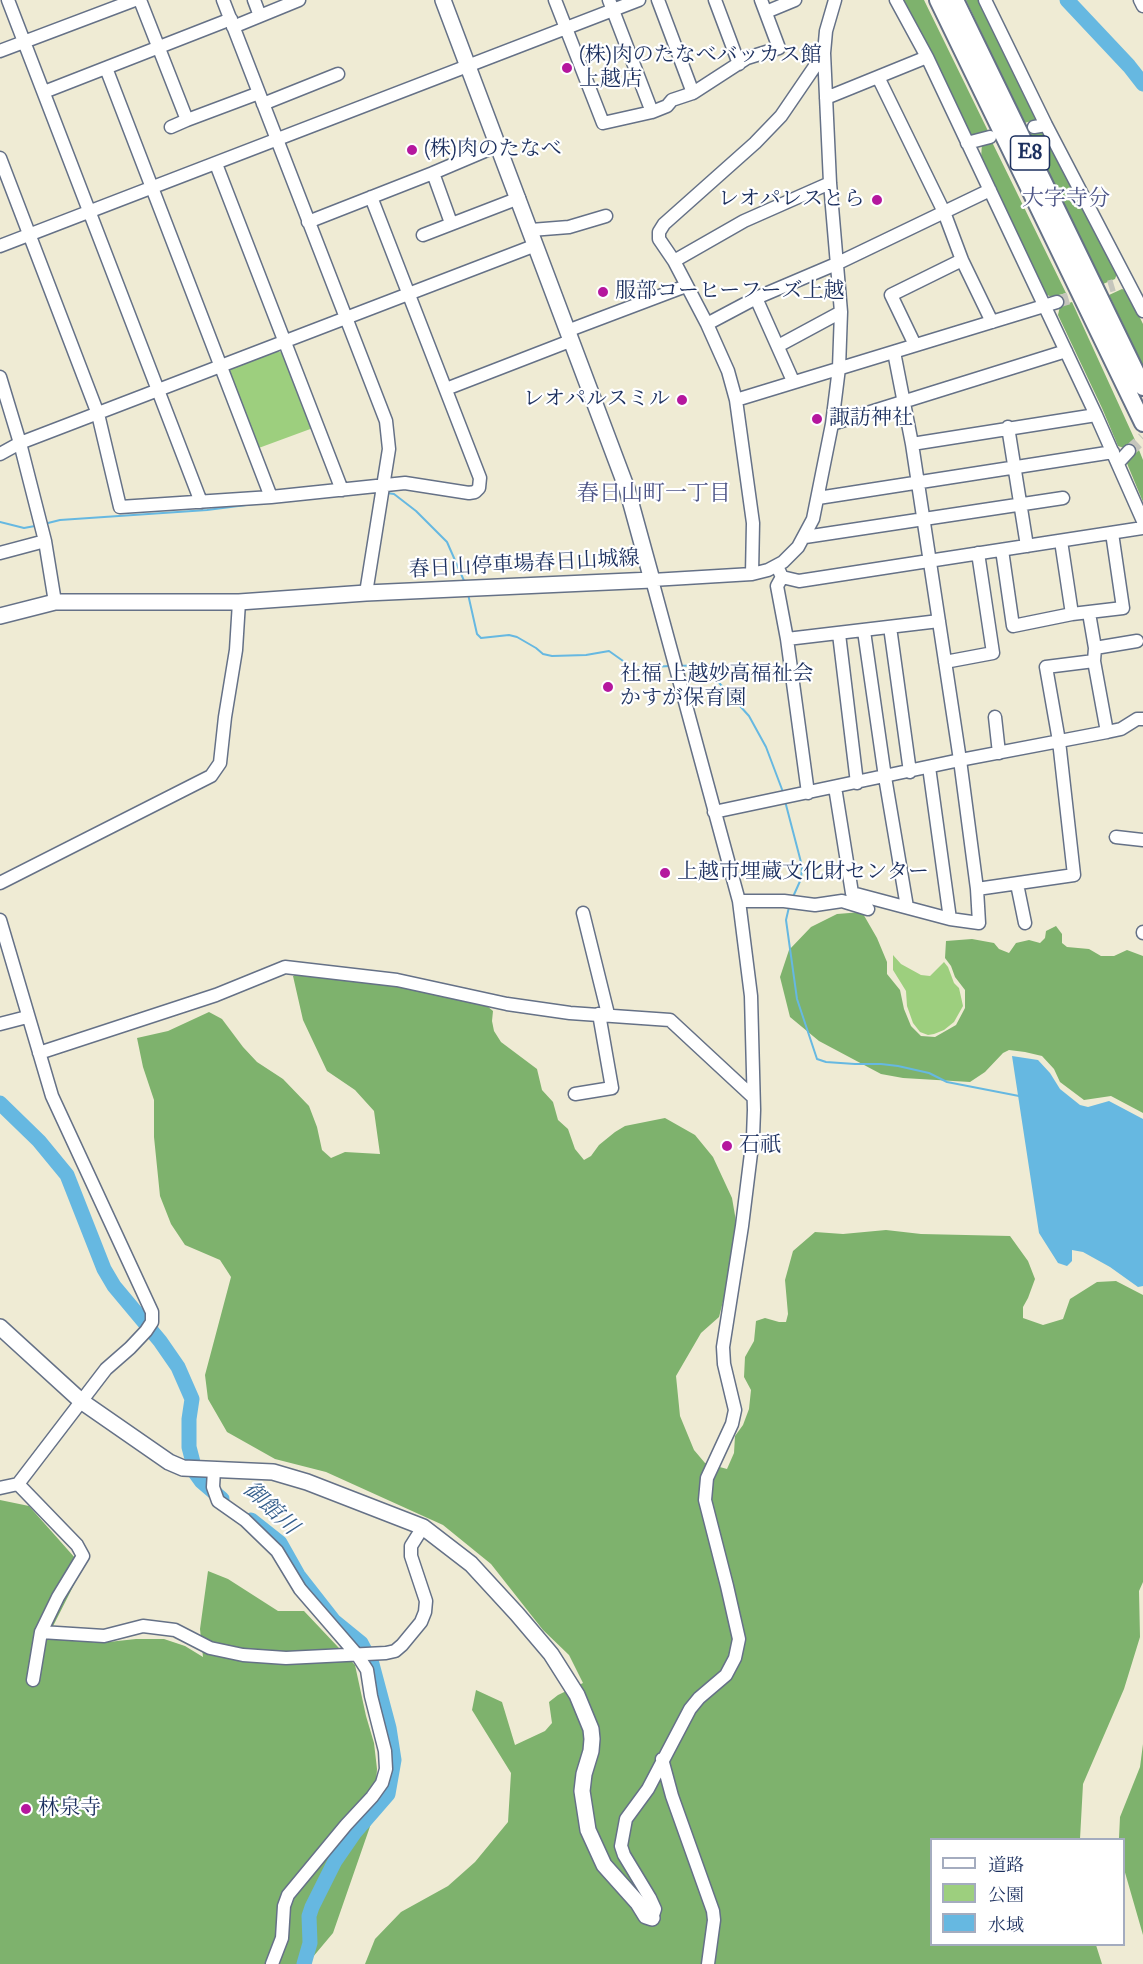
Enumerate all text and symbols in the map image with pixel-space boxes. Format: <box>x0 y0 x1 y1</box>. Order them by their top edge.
place label: (株)肉のたなべバッカス館 上越店 <box>579 43 822 93</box>
marker: (株)肉のたなべバッカス館 上越店 <box>560 61 574 75</box>
road number: E8 <box>1010 136 1050 170</box>
place label: (株)肉のたなべ <box>424 137 562 163</box>
marker: (株)肉のたなべ <box>405 143 419 157</box>
place label: レオパレスとら <box>718 187 865 213</box>
district label: 大字寺分 <box>1022 187 1110 213</box>
marker: レオパレスとら <box>870 193 884 207</box>
place label: 服部コーヒーフーズ上越 <box>615 279 845 305</box>
marker: 服部コーヒーフーズ上越 <box>596 285 610 299</box>
place label: レオパルスミル <box>523 387 670 413</box>
marker: レオパルスミル <box>675 393 689 407</box>
place label: 諏訪神社 <box>829 406 913 432</box>
marker: 諏訪神社 <box>810 412 824 426</box>
district label: 春日山町一丁目 <box>577 482 731 508</box>
street label: 春日山停車場春日山城線 <box>408 546 640 584</box>
place label: 社福 上越妙高福祉会 かすが保育園 <box>620 662 814 712</box>
marker: 社福 上越妙高福祉会 かすが保育園 <box>601 680 615 694</box>
place label: 上越市埋蔵文化財センター <box>677 860 929 886</box>
marker: 上越市埋蔵文化財センター <box>658 866 672 880</box>
place label: 石祇 <box>739 1133 781 1159</box>
marker: 石祇 <box>720 1139 734 1153</box>
water label: 御館川 <box>237 1477 303 1541</box>
place label: 林泉寺 <box>38 1796 101 1822</box>
marker: 林泉寺 <box>19 1802 33 1816</box>
legend <box>930 1838 1125 1946</box>
text: 道路 <box>988 1854 1024 1876</box>
text: 公園 <box>988 1884 1024 1906</box>
text: 水域 <box>988 1914 1024 1936</box>

